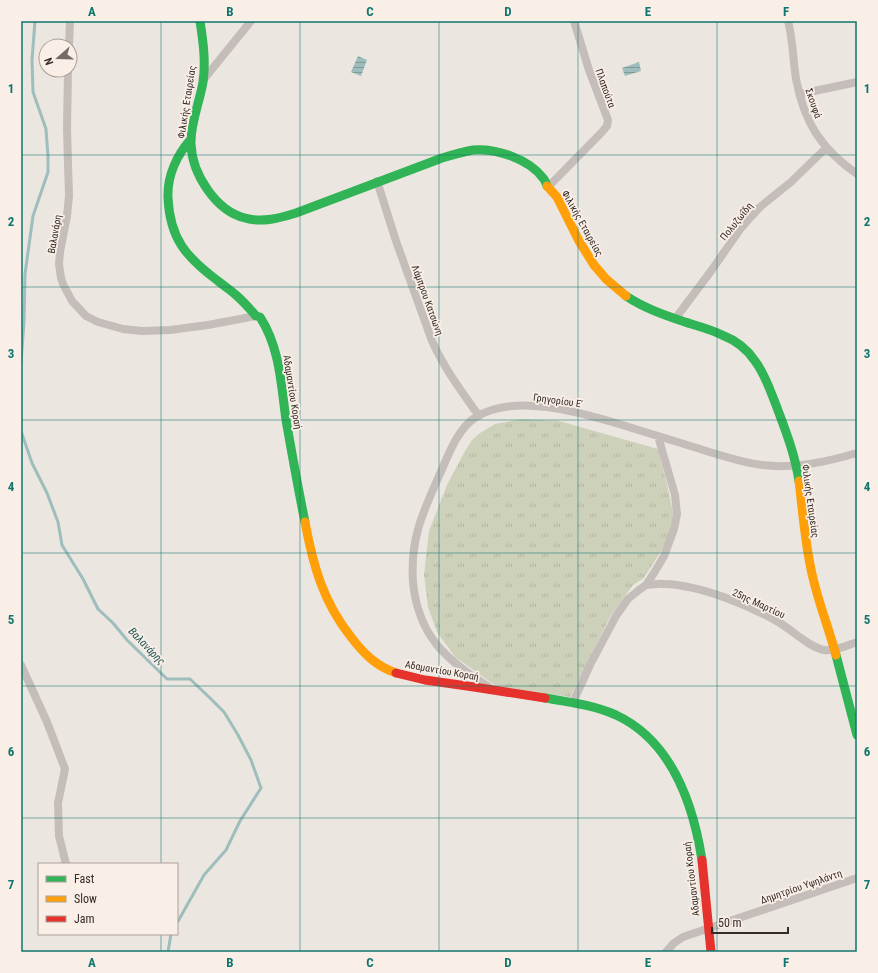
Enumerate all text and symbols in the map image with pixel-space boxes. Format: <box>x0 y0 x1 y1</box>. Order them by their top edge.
text: A <box>88 4 96 19</box>
text: B <box>226 4 234 19</box>
text: C <box>366 4 374 19</box>
text: D <box>504 4 512 19</box>
text: E <box>645 4 652 19</box>
text: F <box>783 4 789 19</box>
north arrow <box>38 38 78 78</box>
text: N <box>42 56 56 67</box>
street label: Φιλικής Εταιρείας <box>175 64 199 140</box>
street label: Πλαπούτα <box>593 67 618 109</box>
text: 1 <box>8 81 14 96</box>
text: 1 <box>864 81 870 96</box>
street label: Σκουφά <box>802 87 824 120</box>
street label: Φιλικής Εταιρείας <box>559 188 605 259</box>
street label: Πολυζωΐδη <box>717 200 756 243</box>
text: 2 <box>8 214 15 229</box>
street label: Βαλανάρη <box>46 214 63 254</box>
text: 2 <box>864 214 871 229</box>
street label: Λάμπρου Κατσώνη <box>410 263 445 337</box>
text: 3 <box>8 346 14 361</box>
text: 3 <box>864 346 870 361</box>
street label: Αδαμαντίου Κοραή <box>281 354 304 430</box>
street label: Γρηγορίου Ε' <box>533 392 584 409</box>
street label: Φιλικής Εταιρείας <box>799 464 821 539</box>
text: 4 <box>8 479 15 494</box>
text: 4 <box>864 479 871 494</box>
street label: 25ης Μαρτίου <box>730 586 787 621</box>
text: 5 <box>8 612 15 627</box>
text: 5 <box>864 612 871 627</box>
water label: Βαλανάρης <box>126 625 168 668</box>
street label: Αδαμαντίου Κοραή <box>404 659 480 682</box>
text: 6 <box>8 744 15 759</box>
text: 6 <box>864 744 871 759</box>
street label: Αδαμαντίου Κοραή <box>681 841 702 917</box>
legend <box>38 863 178 935</box>
street label: Δημητρίου Υψηλάντη <box>759 867 844 907</box>
text: Fast <box>74 872 95 886</box>
text: 7 <box>8 877 15 892</box>
text: 7 <box>864 877 871 892</box>
text: Slow <box>74 892 97 906</box>
scale bar <box>712 909 788 935</box>
text: Jam <box>74 912 95 926</box>
text: 50 m <box>718 916 742 930</box>
text: A <box>88 955 96 970</box>
text: B <box>226 955 234 970</box>
text: C <box>366 955 374 970</box>
text: D <box>504 955 512 970</box>
text: E <box>645 955 652 970</box>
text: F <box>783 955 789 970</box>

